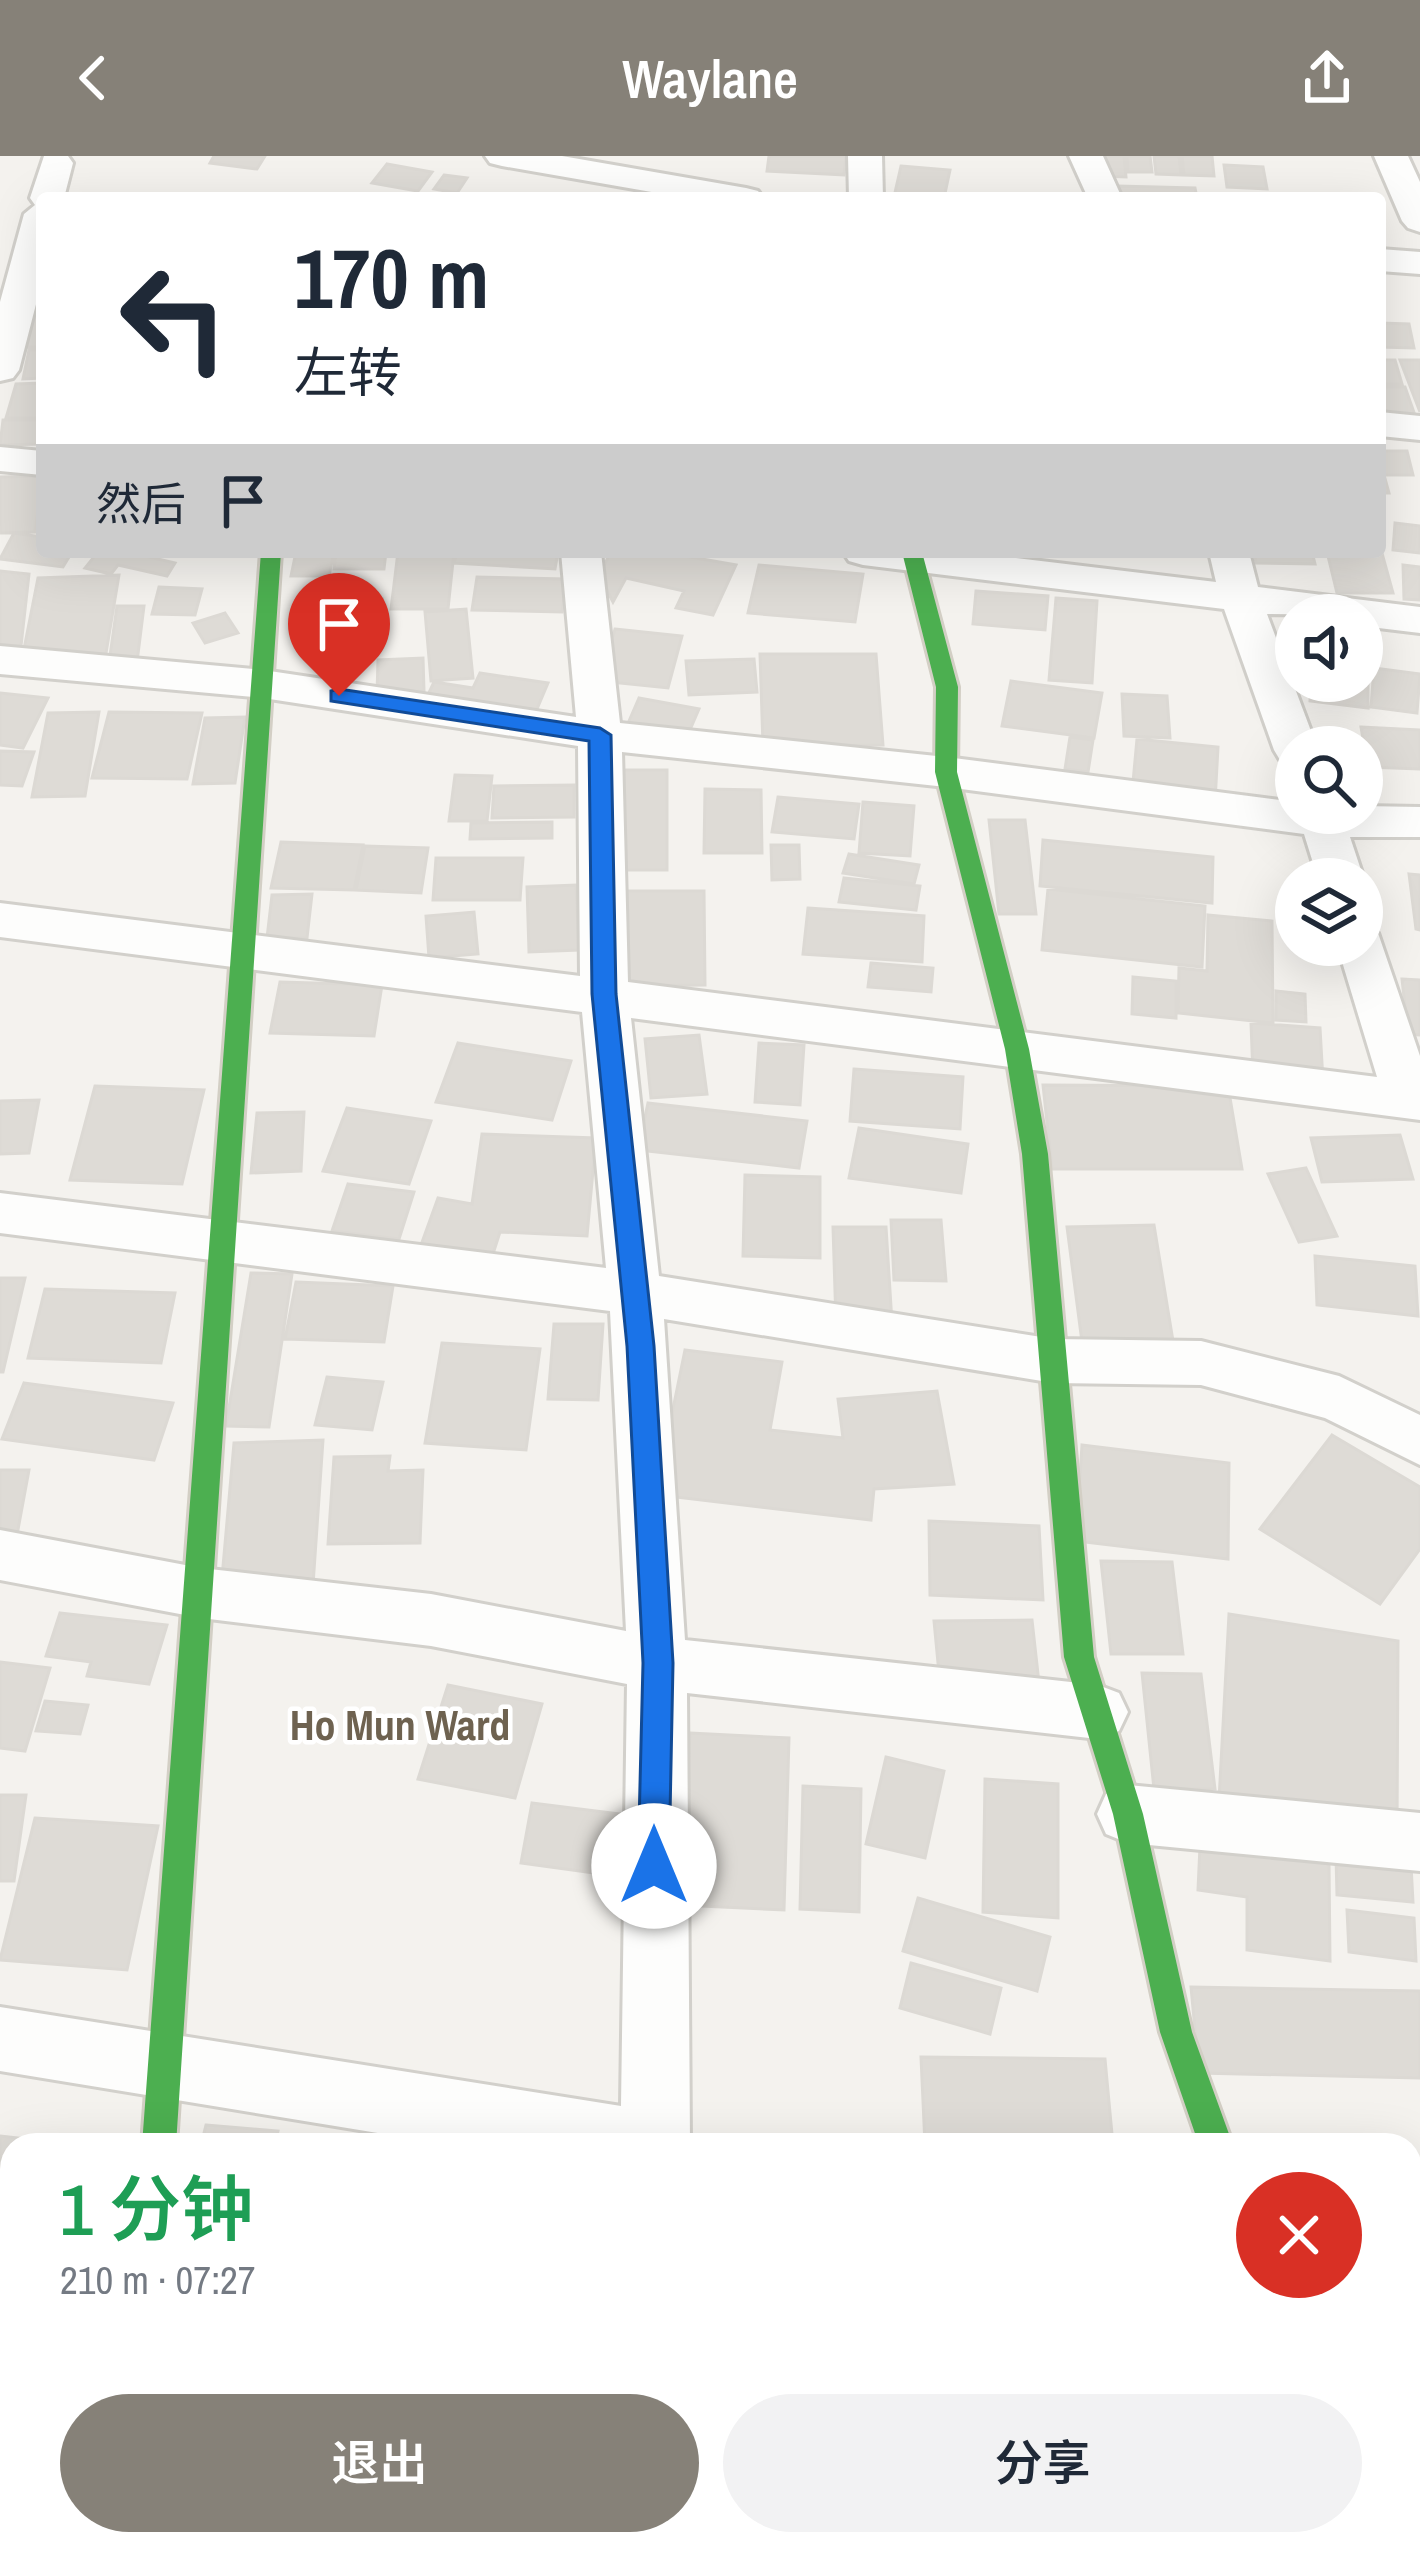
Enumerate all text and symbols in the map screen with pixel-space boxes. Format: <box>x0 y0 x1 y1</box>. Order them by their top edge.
text: Waylane <box>622 42 798 115</box>
icon: back <box>60 45 126 111</box>
icon: share <box>1294 45 1360 111</box>
text: 170 m <box>294 221 489 334</box>
icon: left <box>96 240 252 396</box>
text: 左转 <box>294 336 402 409</box>
icon: arrive <box>210 468 276 534</box>
text: 然后 <box>96 473 186 534</box>
pin <box>288 573 390 696</box>
icon: arrive <box>306 591 372 657</box>
map controls <box>1275 594 1383 966</box>
button: sound <box>1275 594 1383 702</box>
button: search <box>1275 726 1383 834</box>
button: layers <box>1275 858 1383 966</box>
district label: Ho Mun Ward <box>290 1697 510 1753</box>
position arrow <box>591 1803 717 1929</box>
text: 1 分钟 <box>60 2160 253 2257</box>
button: close <box>1236 2172 1362 2298</box>
text: 210 m · 07:27 <box>60 2254 256 2306</box>
button: 退出 <box>60 2394 699 2532</box>
button: 分享 <box>723 2394 1362 2532</box>

